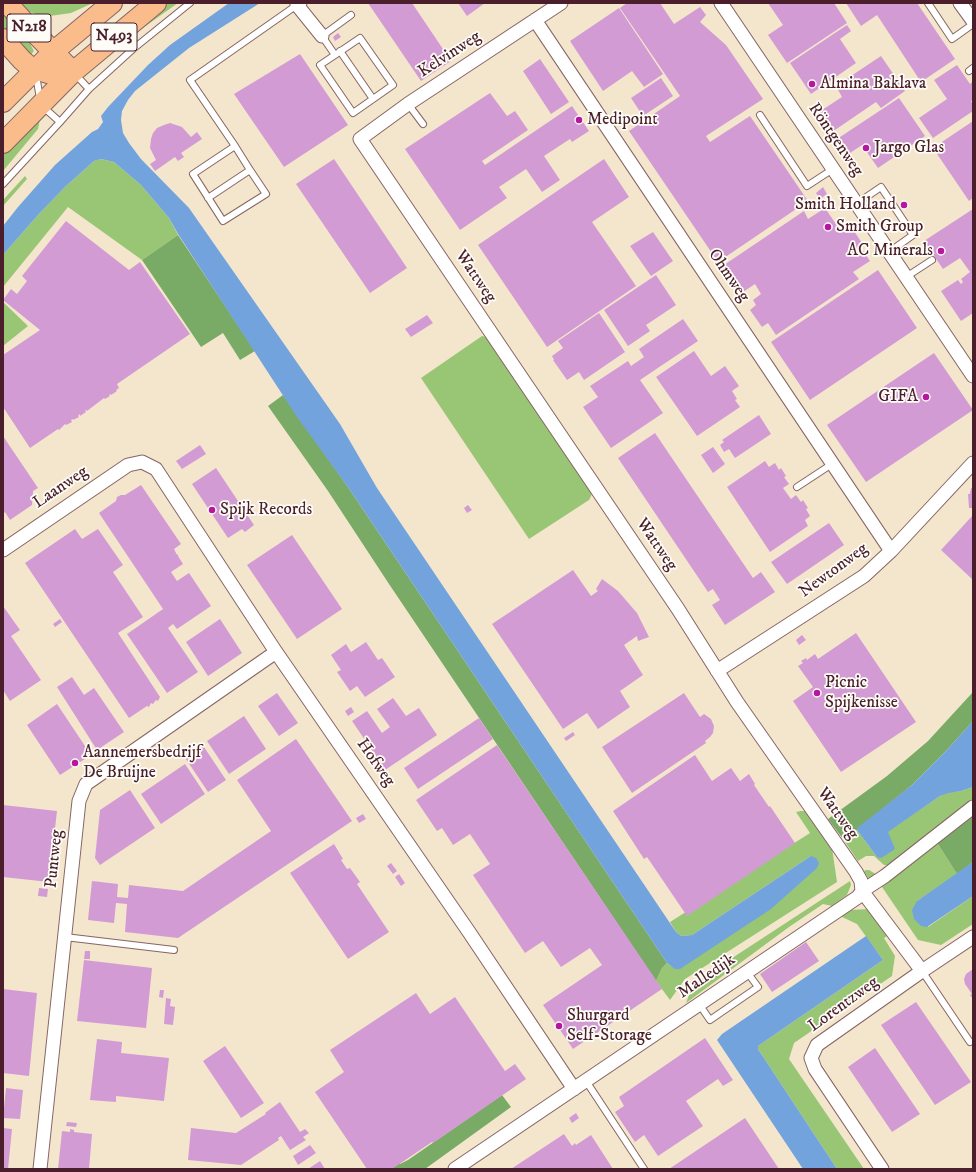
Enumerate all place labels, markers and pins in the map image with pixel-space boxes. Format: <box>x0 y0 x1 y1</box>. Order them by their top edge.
place label: Almina Baklava <box>820 74 926 94</box>
marker: Almina Baklava <box>807 79 817 89</box>
place label: Medipoint <box>587 110 658 130</box>
marker: Medipoint <box>574 115 584 125</box>
place label: Jargo Glas <box>874 138 944 158</box>
marker: Jargo Glas <box>861 143 871 153</box>
place label: Smith Holland <box>795 195 896 215</box>
marker: Smith Holland <box>899 200 909 210</box>
place label: Smith Group <box>836 217 923 237</box>
marker: Smith Group <box>823 222 833 232</box>
place label: AC Minerals <box>847 241 933 261</box>
marker: AC Minerals <box>936 246 946 256</box>
place label: GIFA <box>878 387 918 407</box>
marker: GIFA <box>921 392 931 402</box>
place label: Spijk Records <box>220 500 312 520</box>
marker: Spijk Records <box>207 505 217 515</box>
place label: Picnic Spijkenisse <box>825 673 898 713</box>
marker: Picnic Spijkenisse <box>812 688 822 698</box>
place label: Aannemersbedrijf De Bruijne <box>83 743 201 783</box>
marker: Aannemersbedrijf De Bruijne <box>70 758 80 768</box>
place label: Shurgard Self-Storage <box>567 1006 652 1046</box>
marker: Shurgard Self-Storage <box>554 1021 564 1031</box>

